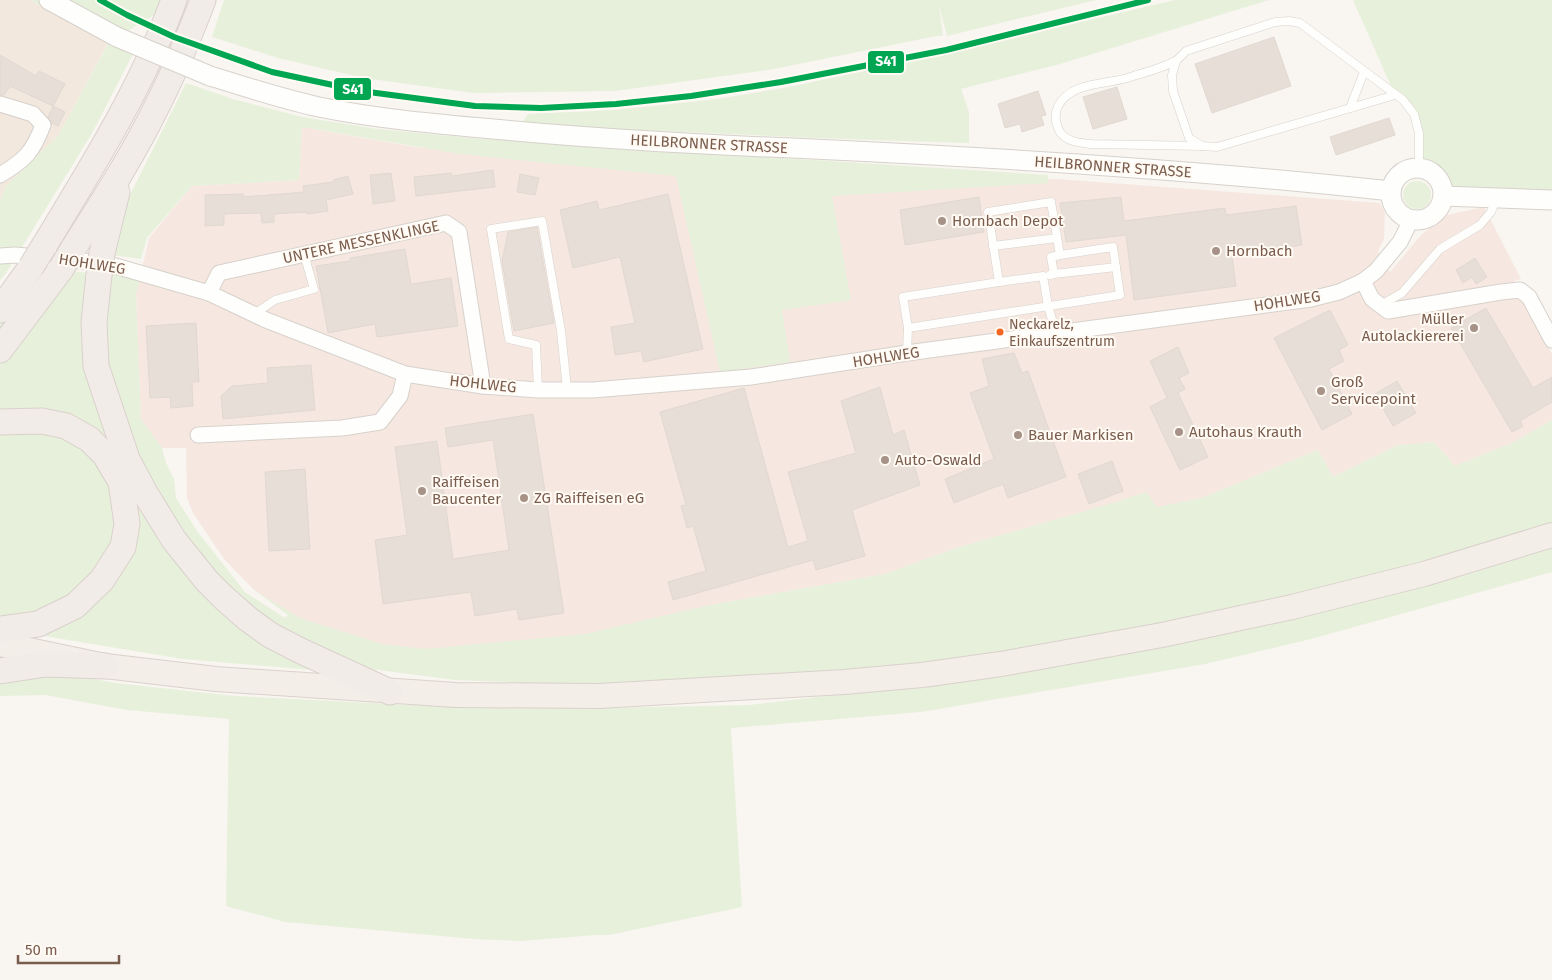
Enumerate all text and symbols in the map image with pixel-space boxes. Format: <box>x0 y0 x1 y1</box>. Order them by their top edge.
line badge: S41 <box>867 50 905 74</box>
text: S41 <box>875 53 897 70</box>
line badge: S41 <box>333 77 372 101</box>
text: S41 <box>342 81 364 98</box>
street label: HEILBRONNER STRASSE <box>630 131 788 157</box>
street label: HEILBRONNER STRASSE <box>1034 153 1192 181</box>
place label: Hornbach Depot <box>952 212 1064 230</box>
marker: Hornbach Depot <box>936 215 948 227</box>
street label: UNTERE MESSENKLINGE <box>281 217 441 267</box>
place label: Hornbach <box>1226 242 1292 260</box>
marker: Hornbach <box>1210 245 1222 257</box>
street label: HOHLWEG <box>57 250 127 278</box>
street label: HOHLWEG <box>1252 287 1322 315</box>
place label: Müller Autolackiererei <box>1362 310 1464 345</box>
place label: Neckarelz, Einkaufszentrum <box>1009 316 1115 350</box>
marker: Müller Autolackiererei <box>1468 322 1480 334</box>
marker: Neckarelz, Einkaufszentrum <box>995 327 1005 337</box>
street label: HOHLWEG <box>851 343 921 371</box>
street label: HOHLWEG <box>449 372 517 396</box>
place label: Groß Servicepoint <box>1331 373 1416 408</box>
marker: Groß Servicepoint <box>1315 385 1327 397</box>
place label: Autohaus Krauth <box>1189 423 1302 441</box>
place label: Bauer Markisen <box>1028 426 1133 444</box>
marker: Autohaus Krauth <box>1173 426 1185 438</box>
marker: Bauer Markisen <box>1012 429 1024 441</box>
place label: Auto-Oswald <box>895 451 981 469</box>
marker: Auto-Oswald <box>879 454 891 466</box>
place label: Raiffeisen Baucenter <box>432 473 501 508</box>
marker: Raiffeisen Baucenter <box>416 485 428 497</box>
place label: ZG Raiffeisen eG <box>534 489 644 507</box>
marker: ZG Raiffeisen eG <box>518 492 530 504</box>
scale bar <box>18 932 119 964</box>
text: 50 m <box>25 941 58 959</box>

